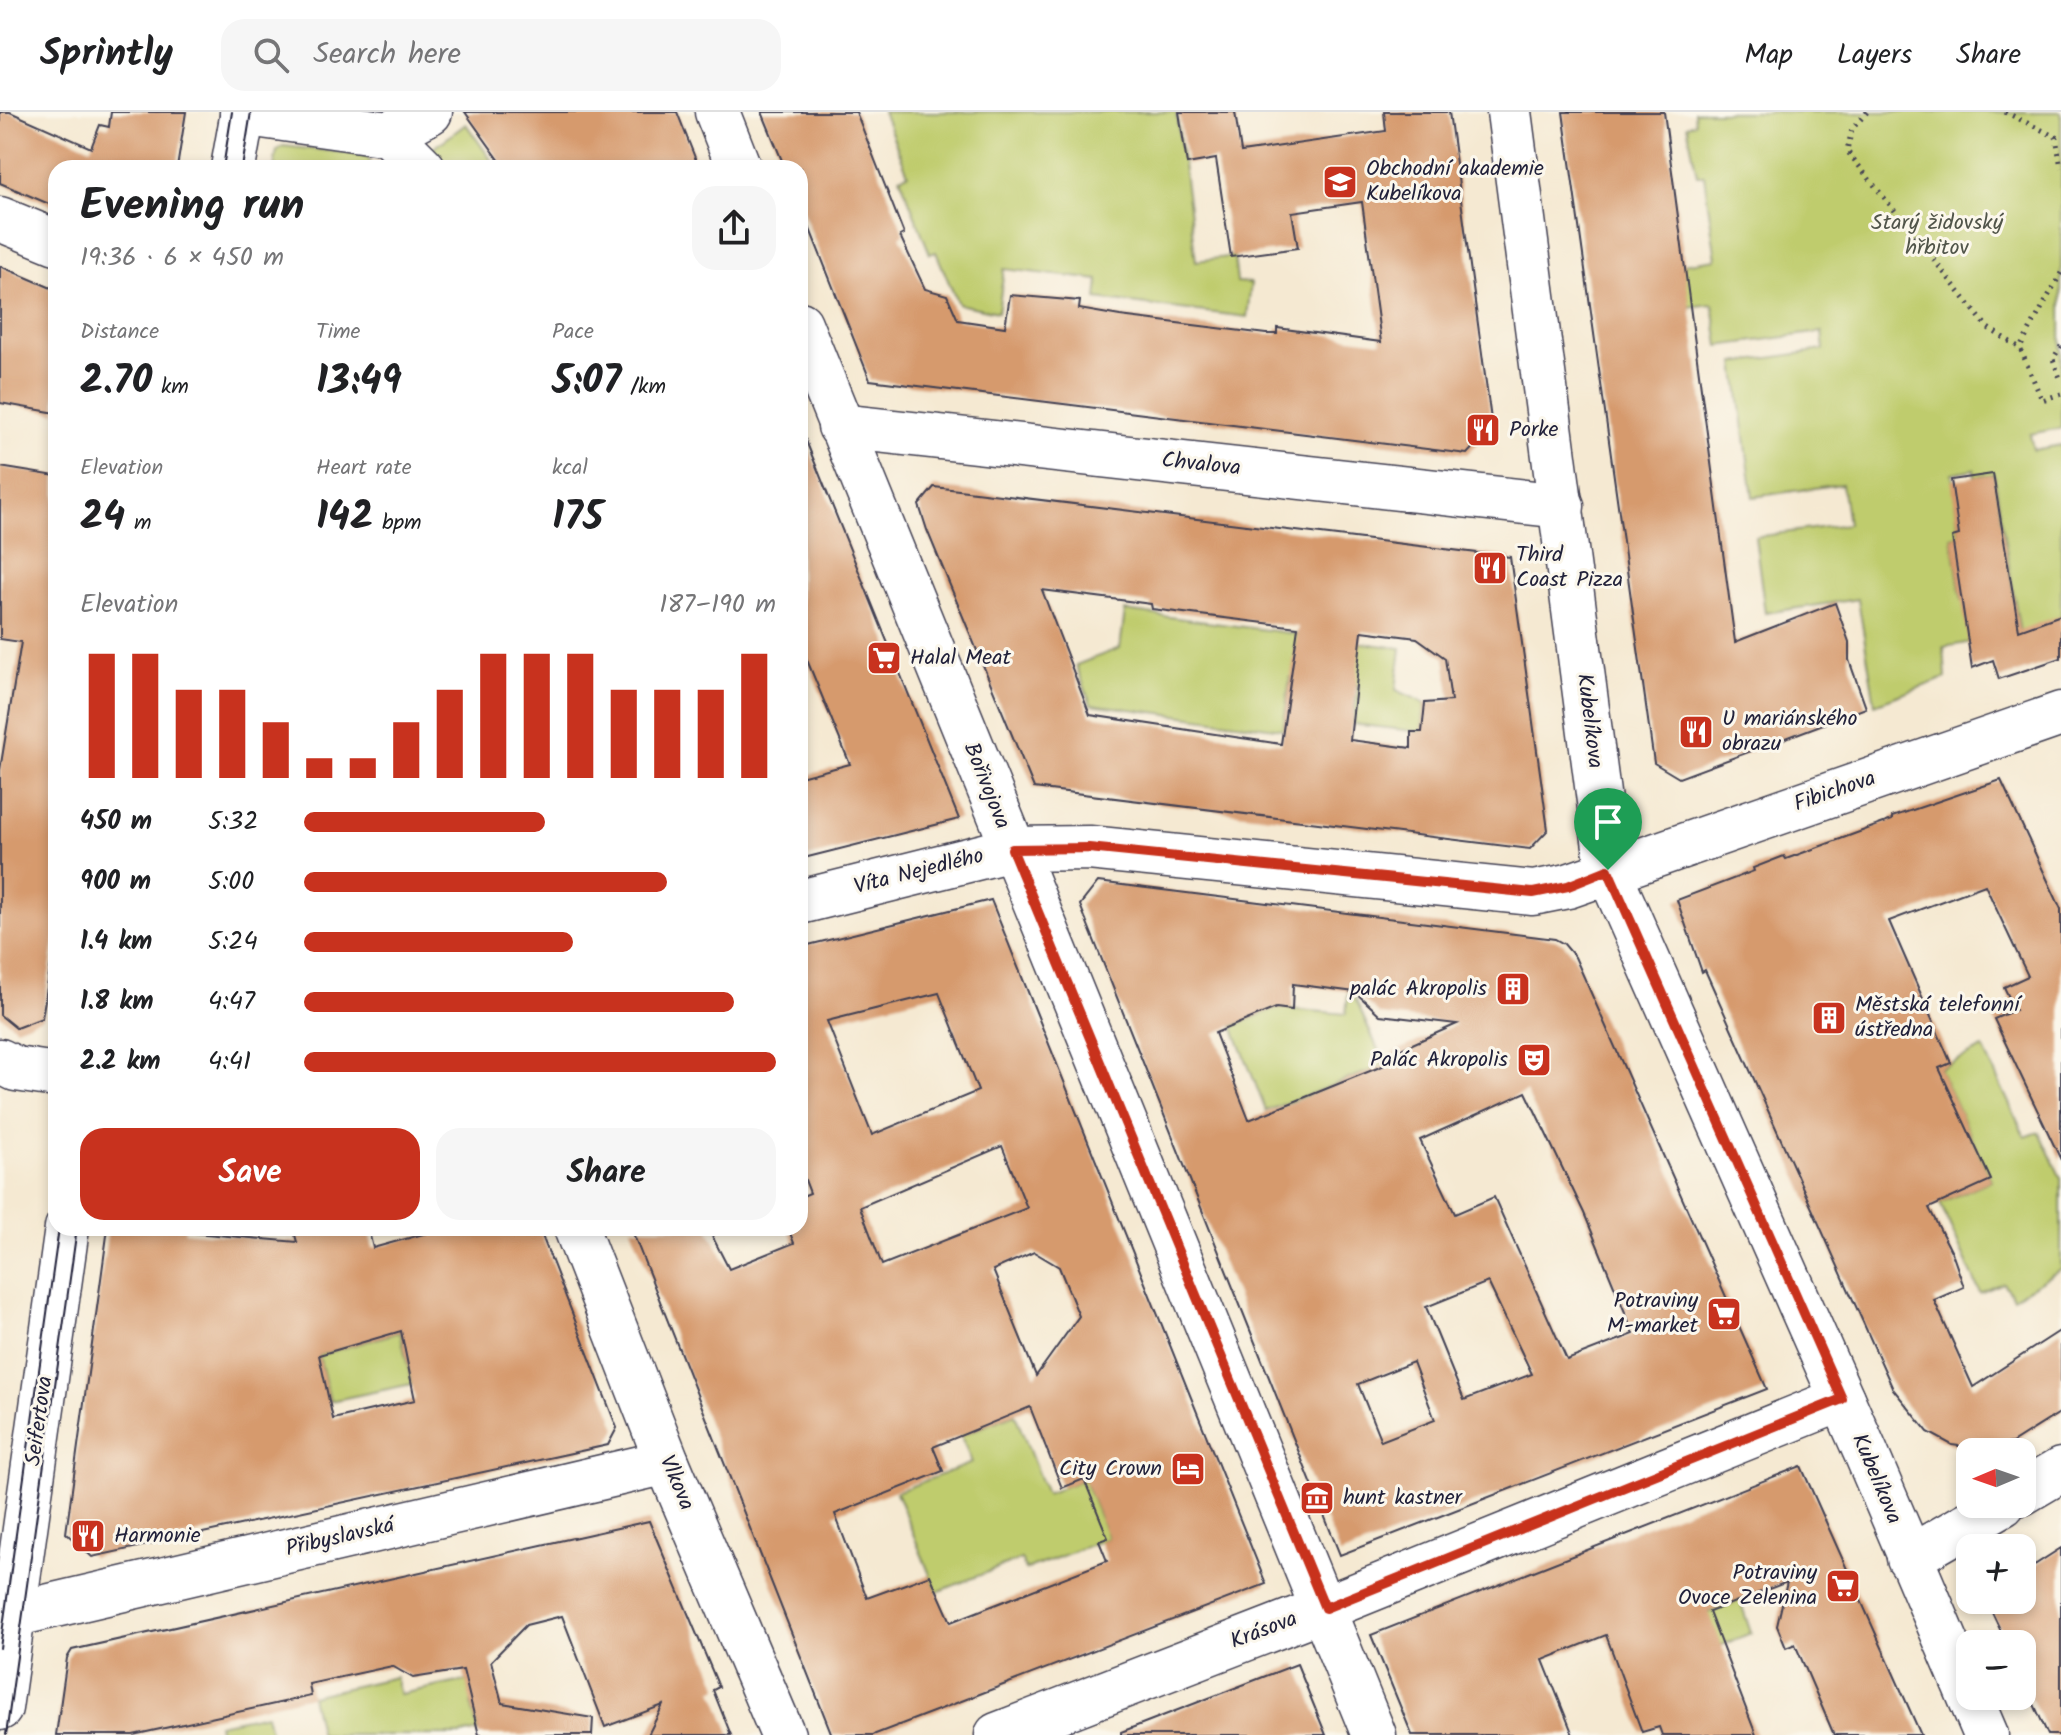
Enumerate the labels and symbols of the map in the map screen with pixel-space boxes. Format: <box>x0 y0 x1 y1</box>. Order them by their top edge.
place label: Obchodní akademie Kubelíkova <box>1366 152 1544 212</box>
school or university icon: Obchodní akademie Kubelíkova <box>1321 163 1359 201</box>
park label: Starý židovský hřbitov <box>1871 206 2005 266</box>
restaurant icon: Porke <box>1464 411 1502 449</box>
place label: Porke <box>1509 413 1559 448</box>
street label: Chvalova <box>1160 443 1242 487</box>
place label: Third Coast Pizza <box>1516 538 1623 598</box>
restaurant icon: Third Coast Pizza <box>1471 549 1509 587</box>
supermarket icon: Halal Meat <box>865 639 903 677</box>
place label: Halal Meat <box>910 641 1012 676</box>
street label: Kubelíkova <box>1566 671 1612 771</box>
place label: U mariánského obrazu <box>1722 702 1858 762</box>
restaurant icon: U mariánského obrazu <box>1677 713 1715 751</box>
street label: Bořivojova <box>953 737 1019 835</box>
street label: Fibichova <box>1789 762 1881 822</box>
pin <box>1574 788 1642 870</box>
street label: Víta Nejedlého <box>850 839 988 905</box>
building icon: palác Akropolis <box>1494 970 1532 1008</box>
place label: palác Akropolis <box>1349 972 1488 1007</box>
place label: Městská telefonní ústředna <box>1855 988 2023 1048</box>
building icon: Městská telefonní ústředna <box>1810 999 1848 1037</box>
theatre icon: Palác Akropolis <box>1515 1041 1553 1079</box>
place label: Palác Akropolis <box>1370 1043 1509 1078</box>
place label: Potraviny M-market <box>1607 1284 1699 1344</box>
supermarket icon: Potraviny M-market <box>1705 1295 1743 1333</box>
street label: Seifertova <box>16 1374 64 1468</box>
street label: Kubelíkova <box>1841 1428 1911 1530</box>
north arrow <box>1956 1438 2036 1518</box>
street label: Vlkova <box>649 1450 703 1516</box>
hotel icon: City Crown <box>1169 1450 1207 1488</box>
place label: City Crown <box>1059 1452 1162 1487</box>
museum icon: hunt kastner <box>1298 1479 1336 1517</box>
place label: hunt kastner <box>1343 1481 1464 1516</box>
street label: Přibyslavská <box>282 1508 400 1567</box>
restaurant icon: Harmonie <box>69 1517 107 1555</box>
place label: Harmonie <box>114 1519 201 1554</box>
place label: Potraviny Ovoce Zelenina <box>1678 1556 1818 1616</box>
supermarket icon: Potraviny Ovoce Zelenina <box>1824 1567 1862 1605</box>
street label: Krásova <box>1225 1602 1303 1660</box>

